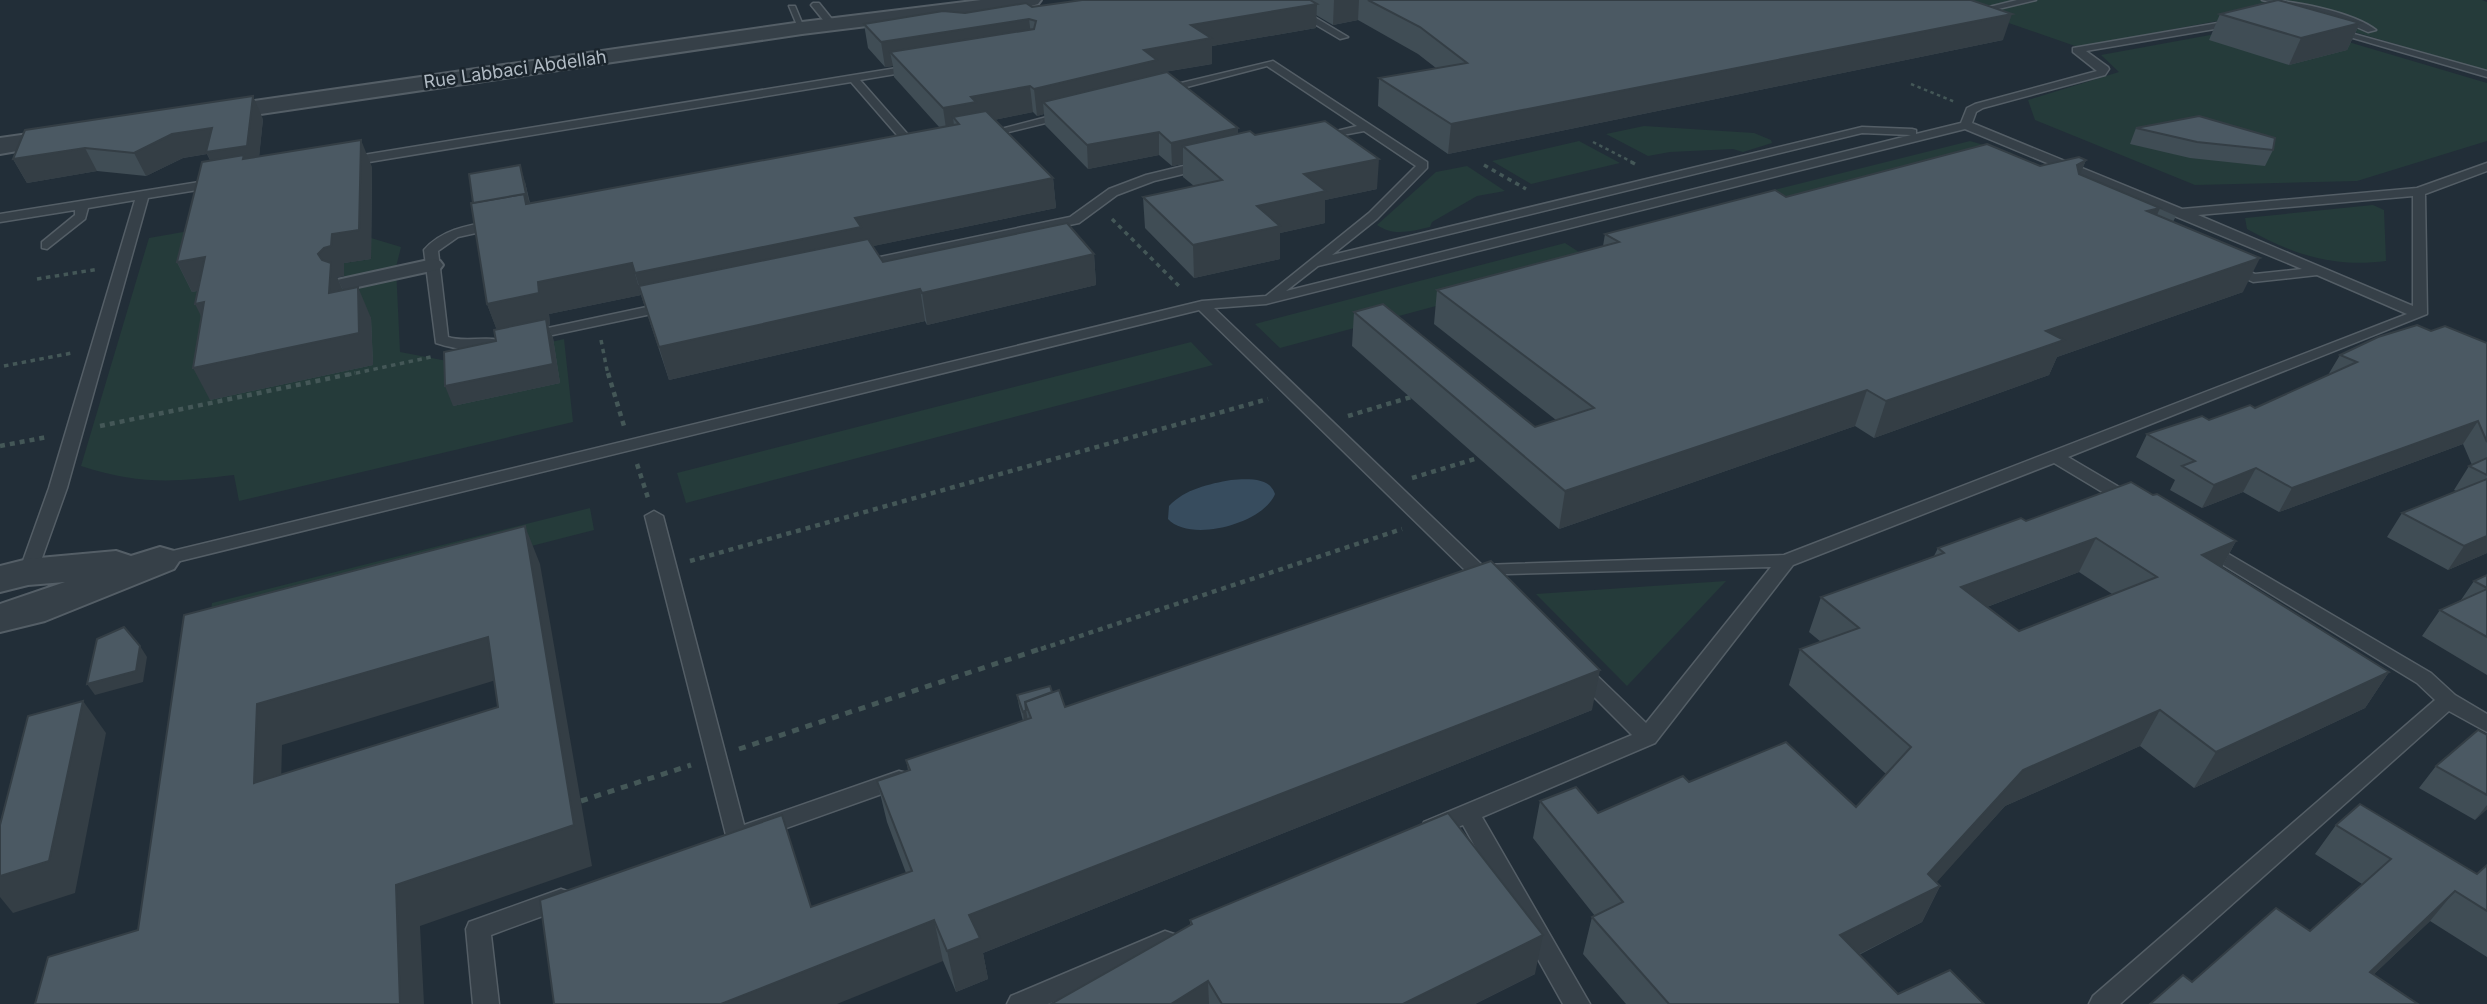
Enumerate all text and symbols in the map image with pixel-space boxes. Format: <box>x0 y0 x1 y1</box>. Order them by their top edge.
street label: Rue Labbaci Abdellah <box>422 46 608 92</box>

